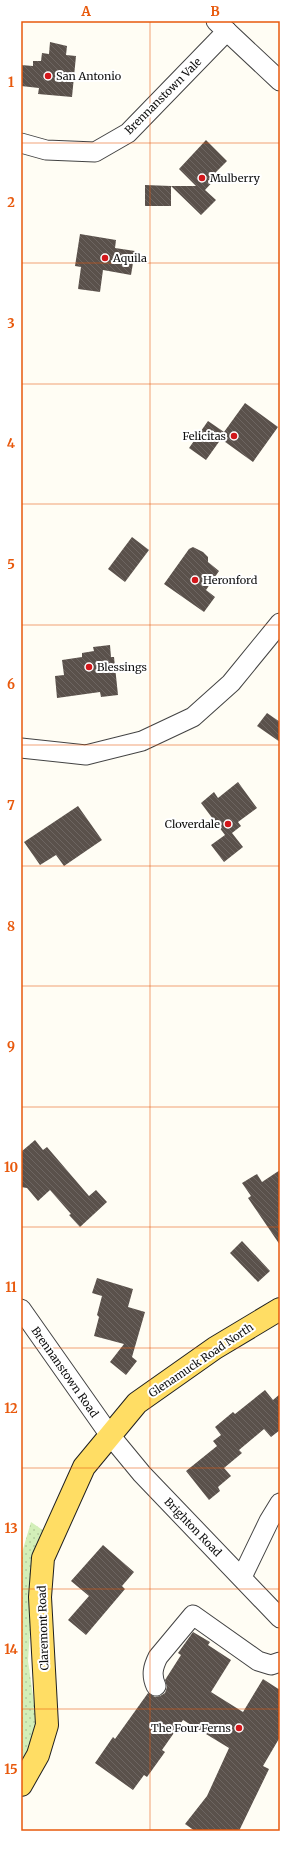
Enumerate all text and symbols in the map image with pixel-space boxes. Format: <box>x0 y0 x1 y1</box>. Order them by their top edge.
text: A <box>80 3 91 20</box>
text: B <box>210 3 220 20</box>
street label: Brennanstown Vale <box>122 55 204 137</box>
place label: San Antonio <box>56 69 122 83</box>
marker: San Antonio <box>43 71 53 81</box>
text: 1 <box>8 74 14 91</box>
place label: Mulberry <box>210 171 261 185</box>
marker: Mulberry <box>197 173 207 183</box>
text: 2 <box>7 194 15 211</box>
place label: Aquila <box>112 251 147 265</box>
marker: Aquila <box>100 253 110 263</box>
text: 3 <box>7 315 15 332</box>
place label: Felicitas <box>182 429 226 443</box>
marker: Felicitas <box>229 431 239 441</box>
text: 4 <box>7 435 16 452</box>
text: 5 <box>7 556 15 573</box>
place label: Heronford <box>203 573 258 587</box>
marker: Heronford <box>190 575 200 585</box>
place label: Blessings <box>97 660 147 674</box>
marker: Blessings <box>84 662 94 672</box>
text: 6 <box>7 676 15 693</box>
text: 7 <box>7 797 15 814</box>
place label: Cloverdale <box>165 817 220 831</box>
marker: Cloverdale <box>223 819 233 829</box>
text: 8 <box>7 918 15 935</box>
text: 9 <box>7 1038 15 1055</box>
text: 10 <box>4 1159 18 1176</box>
text: 11 <box>5 1279 17 1296</box>
street label: Glenamuck Road North <box>146 1319 257 1400</box>
street label: Brennanstown Road <box>28 1324 102 1420</box>
text: 12 <box>4 1400 18 1417</box>
street label: Brighton Road <box>161 1495 225 1560</box>
text: 13 <box>4 1520 18 1537</box>
street label: Claremont Road <box>35 1585 51 1671</box>
text: 14 <box>4 1641 19 1658</box>
place label: The Four Ferns <box>151 1721 231 1735</box>
marker: The Four Ferns <box>234 1723 244 1733</box>
text: 15 <box>4 1761 18 1778</box>

